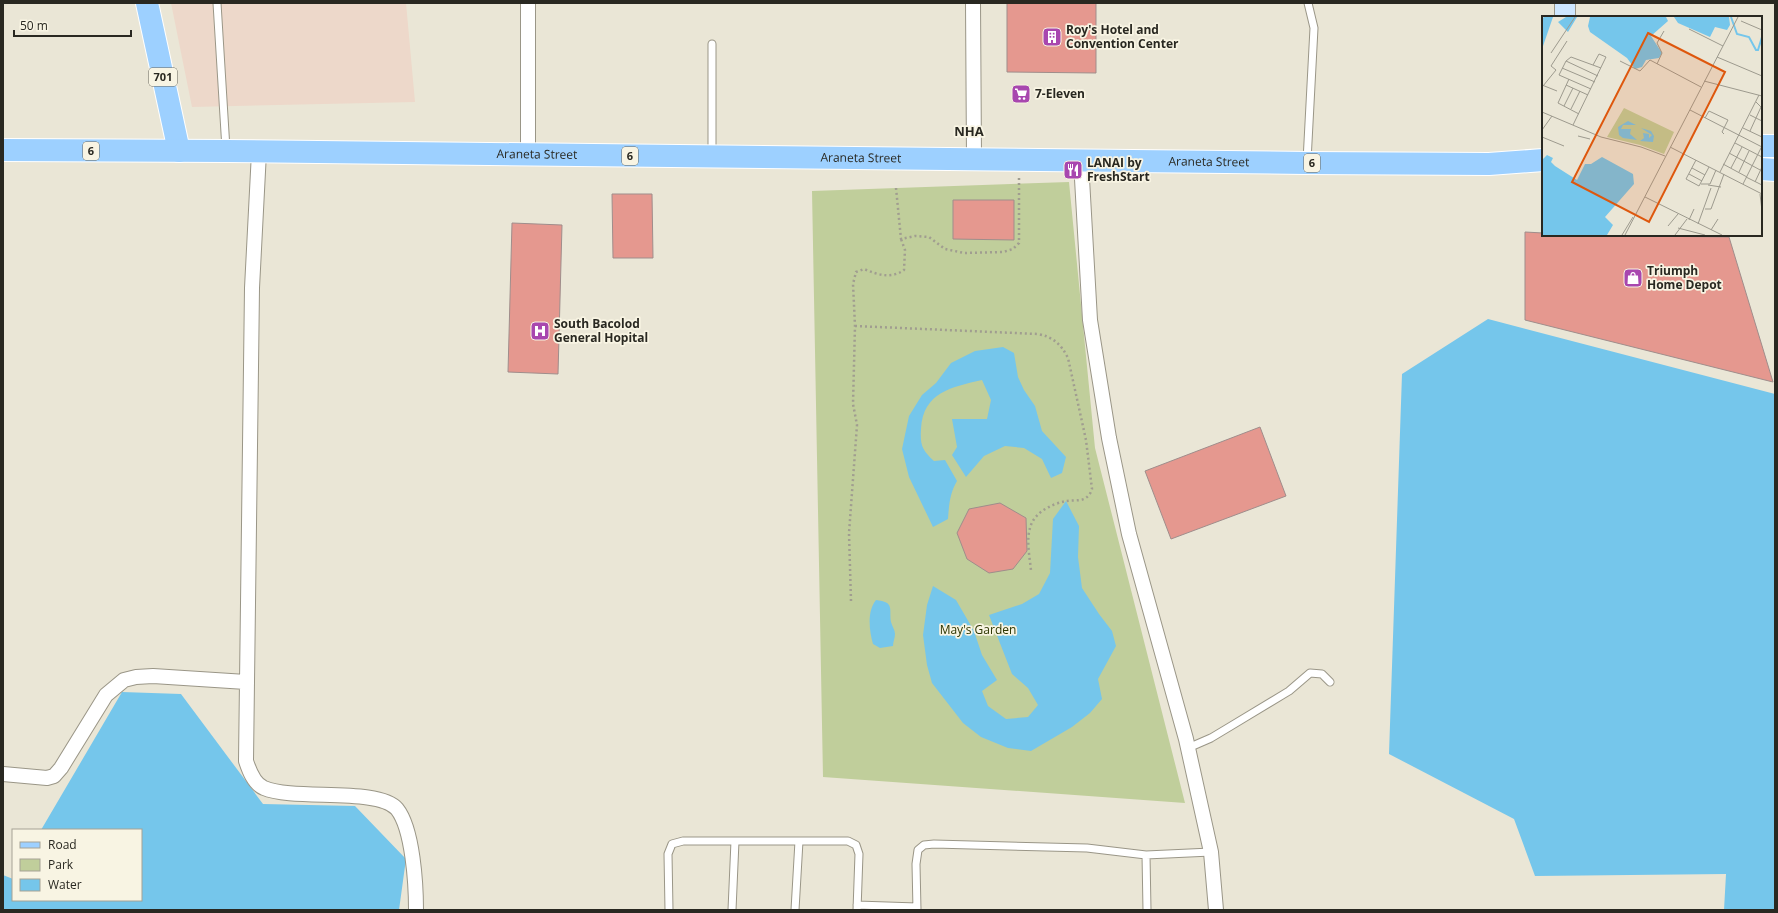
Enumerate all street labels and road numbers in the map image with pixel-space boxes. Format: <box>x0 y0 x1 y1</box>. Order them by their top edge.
road number: 701 <box>149 68 177 86</box>
road number: 6 <box>83 142 99 160</box>
street label: Araneta Street <box>496 145 578 163</box>
road number: 6 <box>622 147 638 165</box>
street label: Araneta Street <box>820 149 902 166</box>
street label: Araneta Street <box>1168 152 1249 170</box>
road number: 6 <box>1304 154 1320 172</box>

